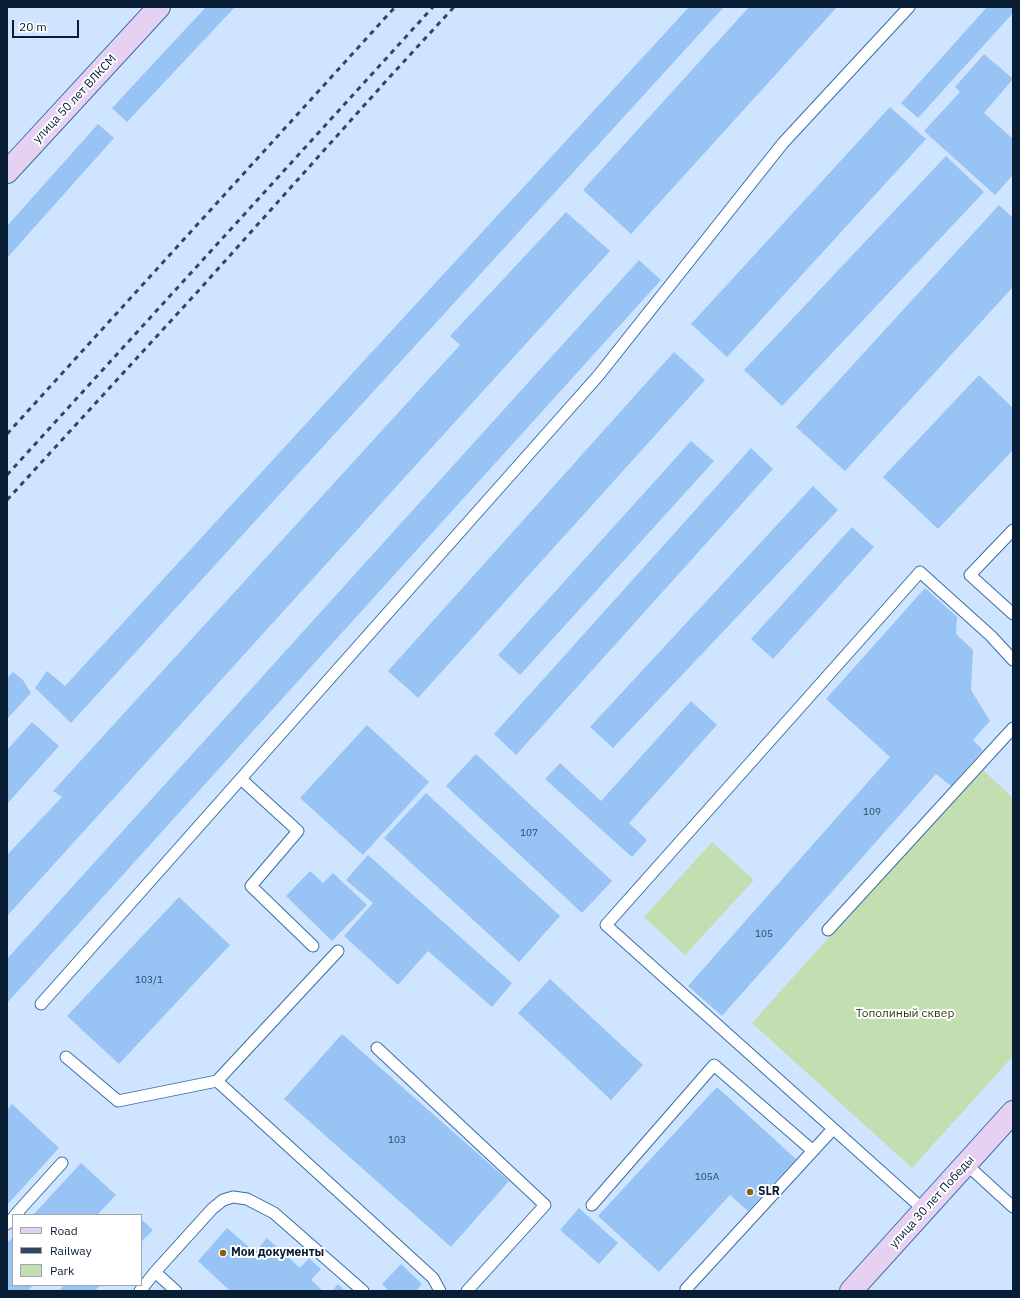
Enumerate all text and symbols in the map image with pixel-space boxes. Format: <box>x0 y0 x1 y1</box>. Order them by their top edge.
scale bar <box>14 12 81 38</box>
text: 20 m <box>19 19 47 34</box>
street label: улица 50 лет ВЛКСМ <box>30 52 120 146</box>
house number: 109 <box>863 806 881 818</box>
house number: 107 <box>520 827 538 839</box>
house number: 105 <box>755 928 773 940</box>
house number: 103/1 <box>135 974 163 986</box>
park label: Тополиный сквер <box>856 1007 954 1021</box>
house number: 103 <box>388 1134 406 1146</box>
street label: улица 30 лет Победы <box>887 1153 977 1251</box>
house number: 105А <box>695 1171 719 1183</box>
place label: SLR <box>758 1185 780 1199</box>
marker: SLR <box>745 1187 755 1197</box>
legend <box>12 1214 142 1286</box>
text: Road <box>50 1223 78 1238</box>
text: Railway <box>50 1243 92 1258</box>
place label: Мои документы <box>231 1246 324 1260</box>
marker: Мои документы <box>218 1248 228 1258</box>
text: Park <box>50 1263 74 1278</box>

